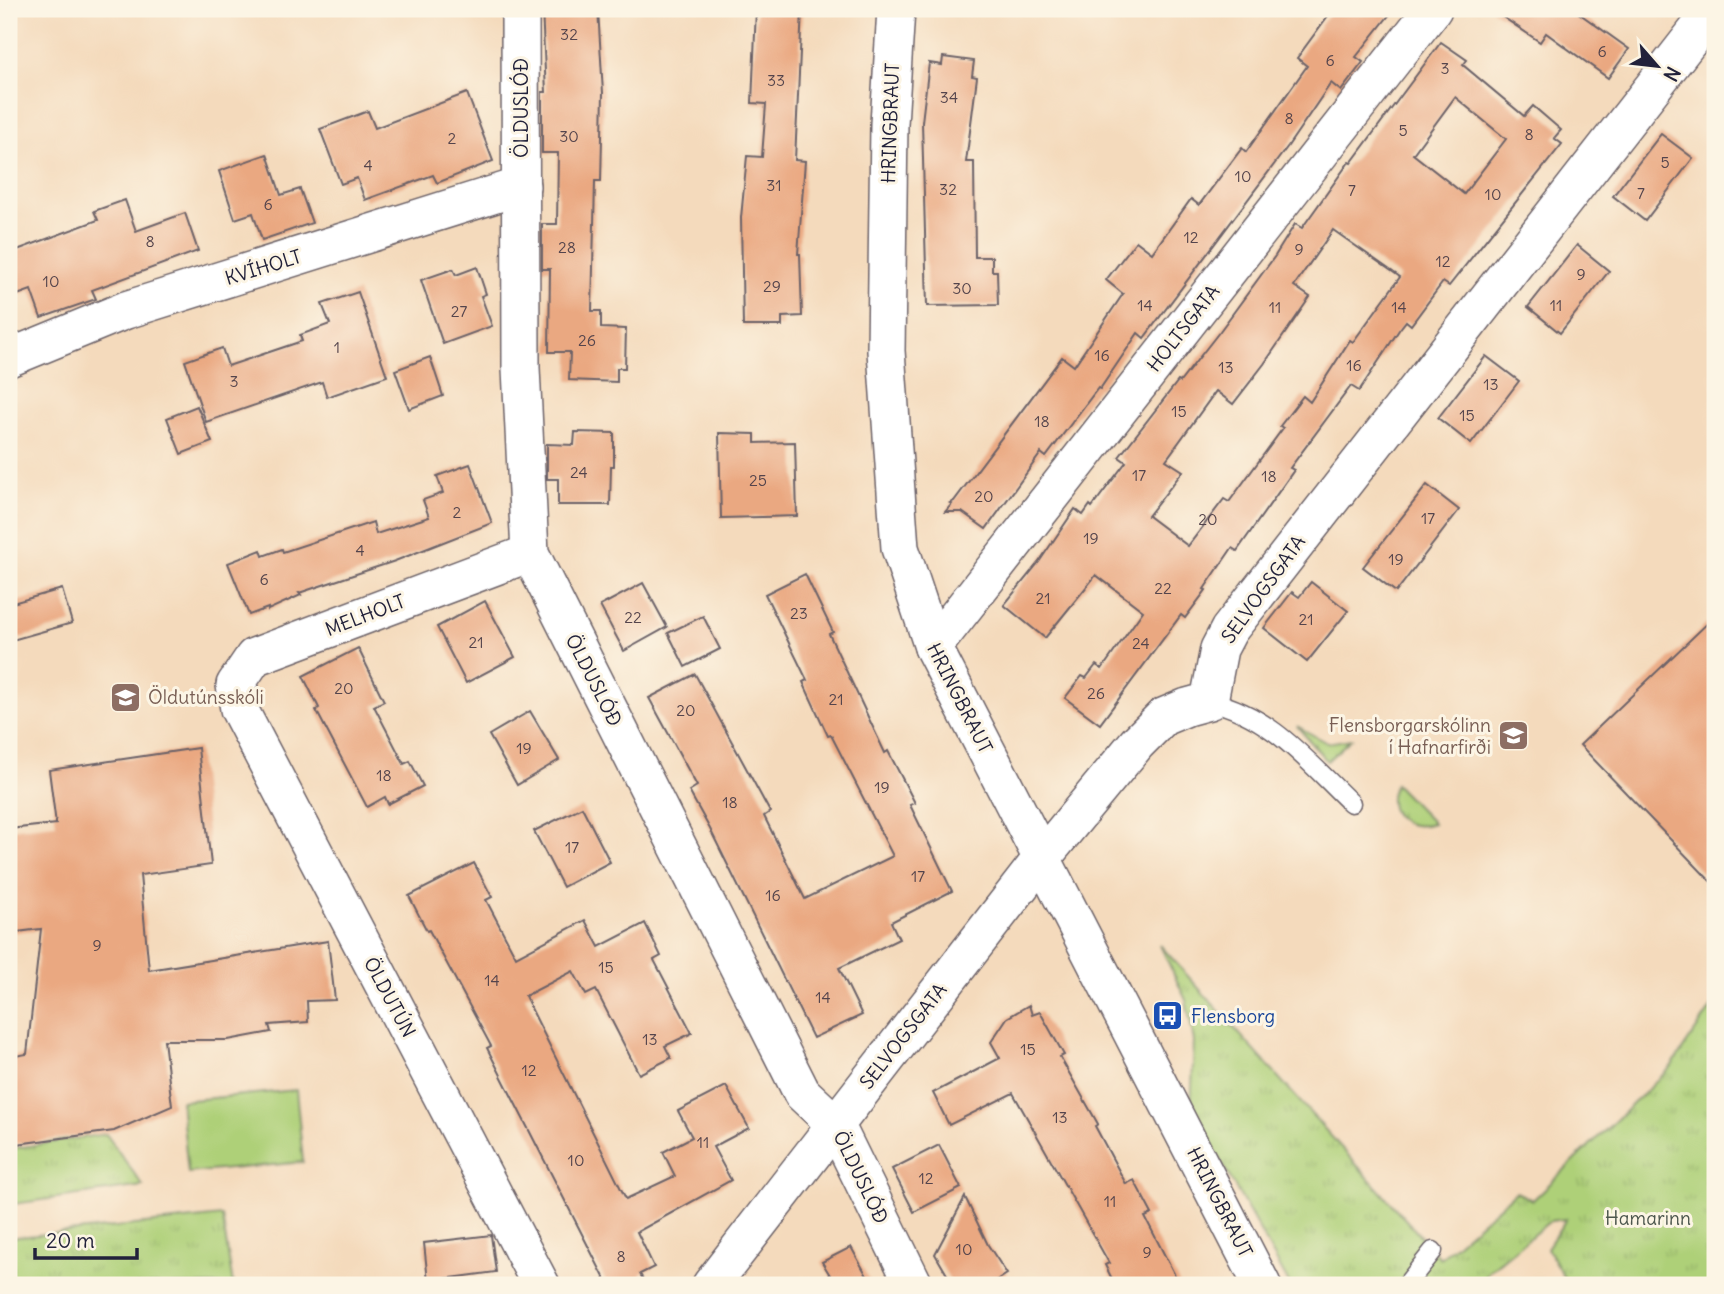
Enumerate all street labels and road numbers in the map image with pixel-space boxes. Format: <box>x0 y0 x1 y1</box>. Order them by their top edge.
street label: ÖLDUSLÓÐ <box>509 58 533 158</box>
street label: HRINGBRAUT <box>876 62 904 184</box>
street label: KVÍHOLT <box>222 244 304 290</box>
street label: HOLTSGATA <box>1142 280 1224 376</box>
street label: SELVOGSGATA <box>1216 530 1310 648</box>
street label: MELHOLT <box>322 589 408 641</box>
street label: ÖLDUSLÓÐ <box>561 630 627 730</box>
street label: HRINGBRAUT <box>922 639 998 757</box>
street label: ÖLDUTÚN <box>359 953 421 1041</box>
street label: SELVOGSGATA <box>854 978 952 1094</box>
street label: ÖLDUSLÓÐ <box>828 1127 894 1227</box>
street label: HRINGBRAUT <box>1182 1143 1258 1261</box>

